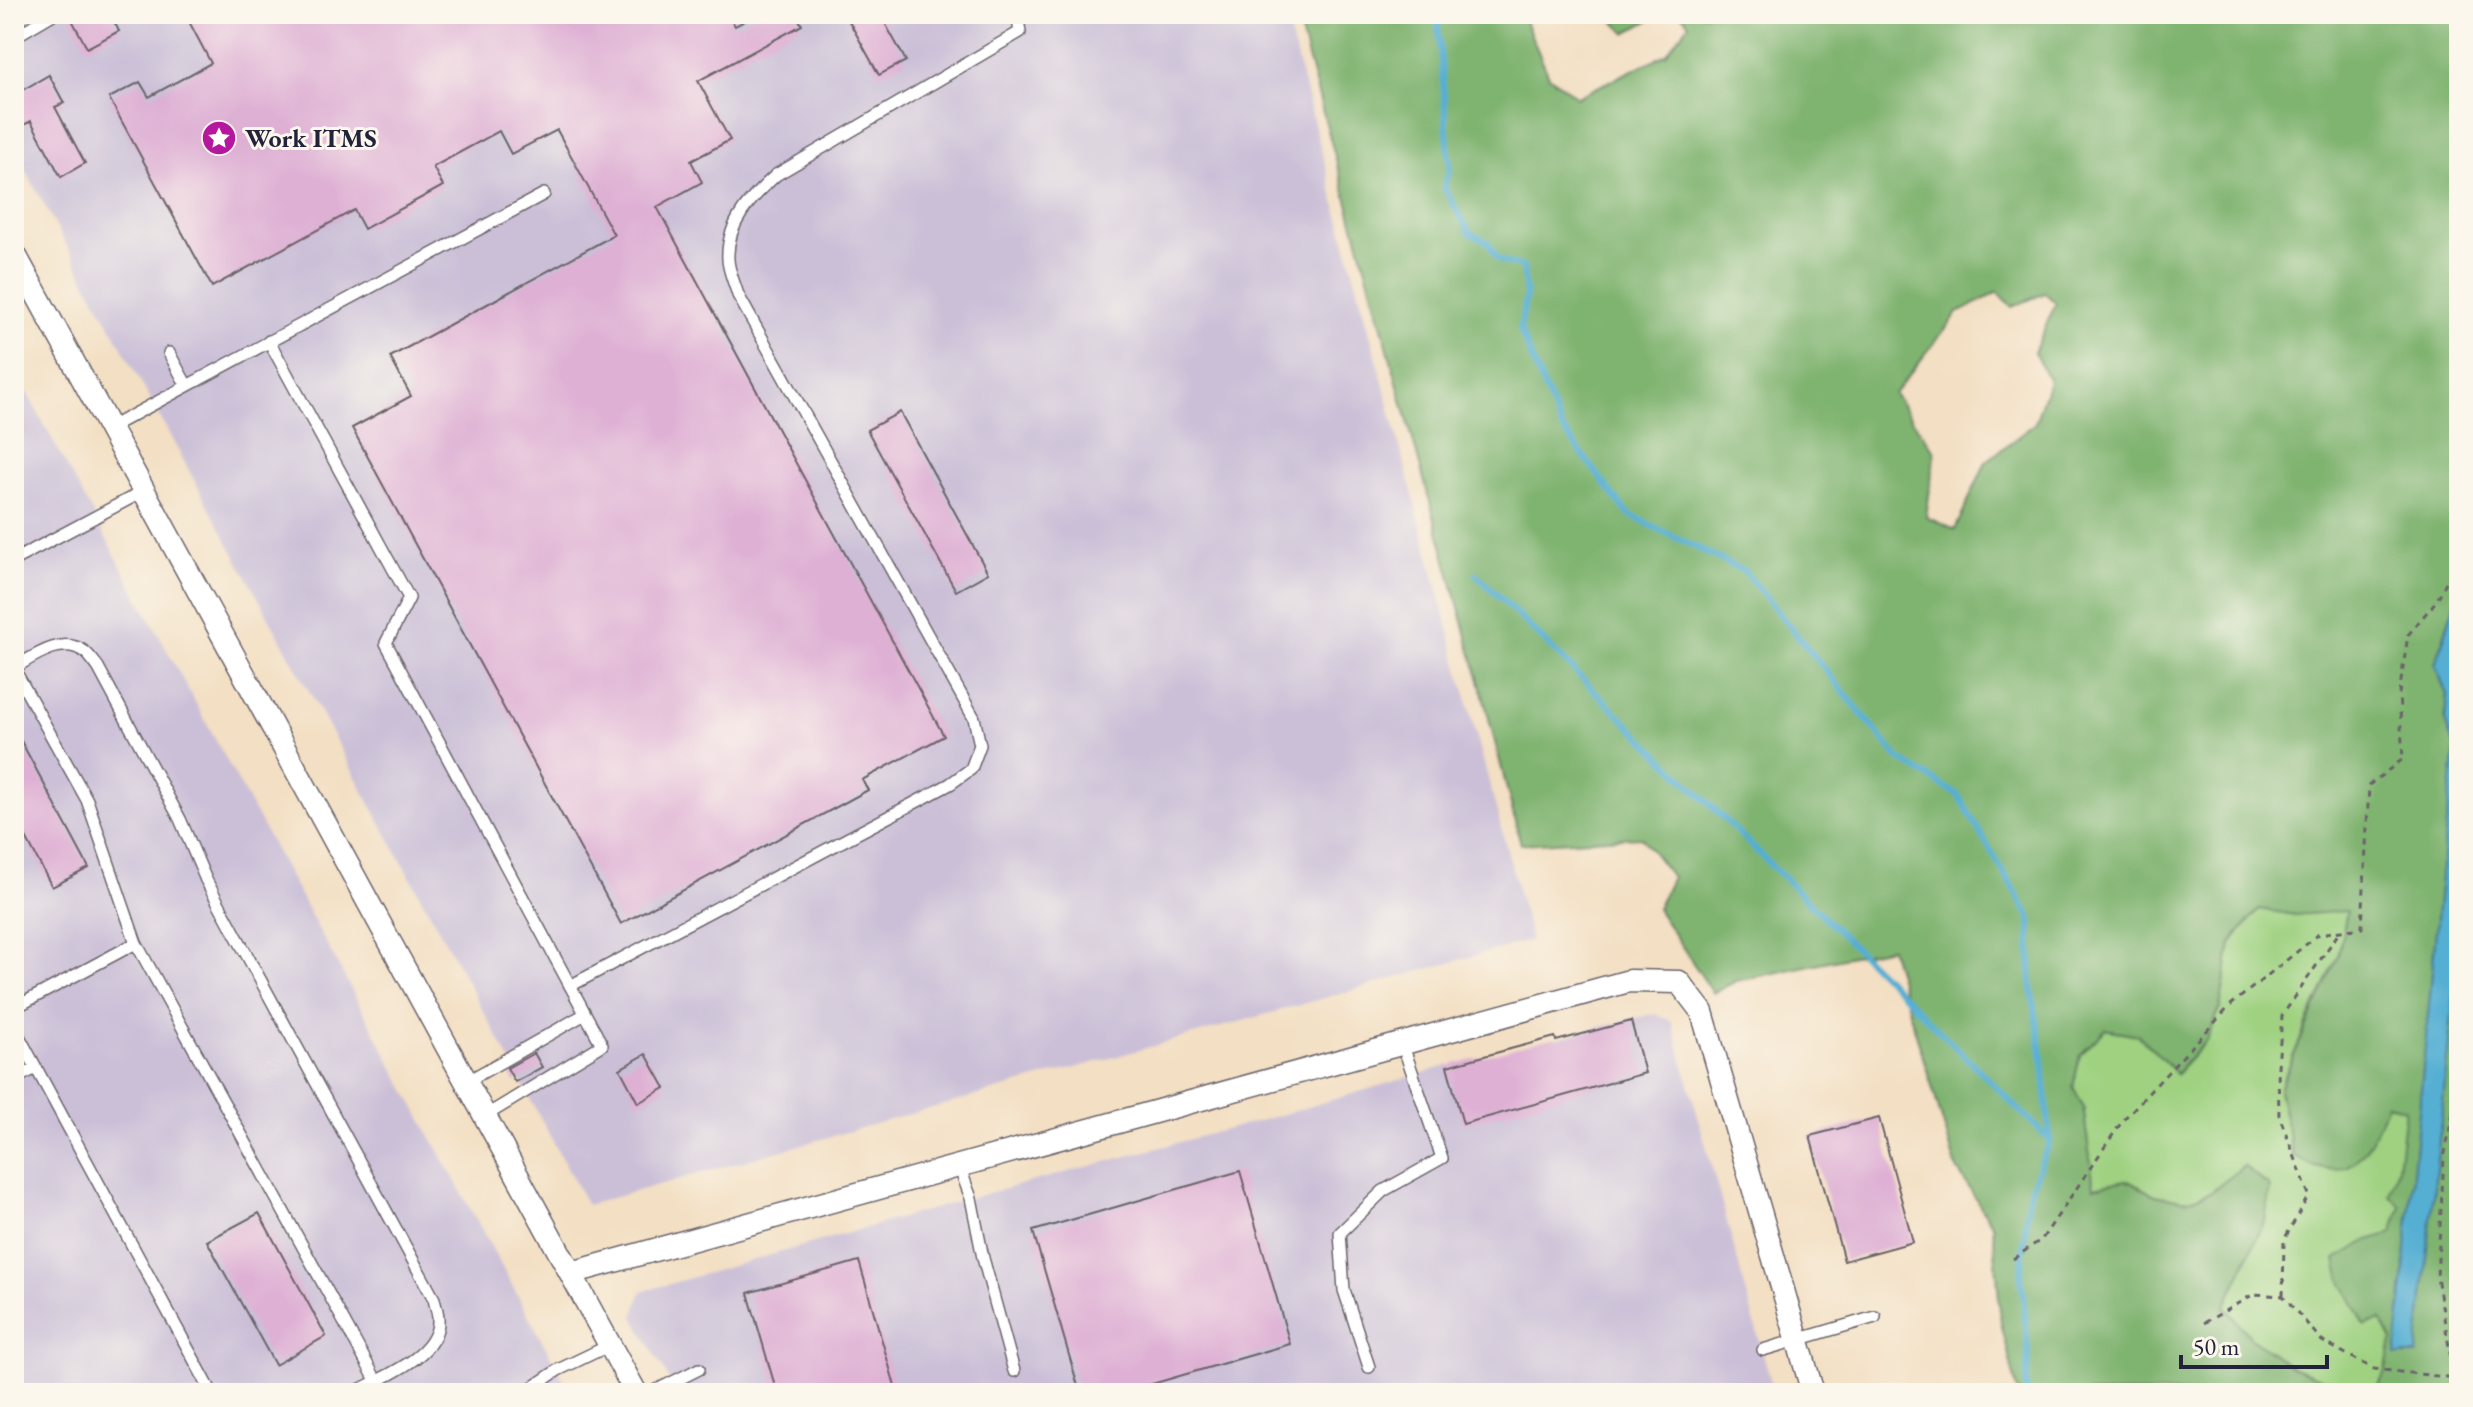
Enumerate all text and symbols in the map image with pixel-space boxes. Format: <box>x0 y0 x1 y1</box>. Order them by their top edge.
place icon: Work ITMS <box>200 119 238 157</box>
place label: Work ITMS <box>245 121 377 155</box>
scale bar <box>2181 1319 2327 1369</box>
text: 50 m <box>2193 1331 2240 1362</box>

